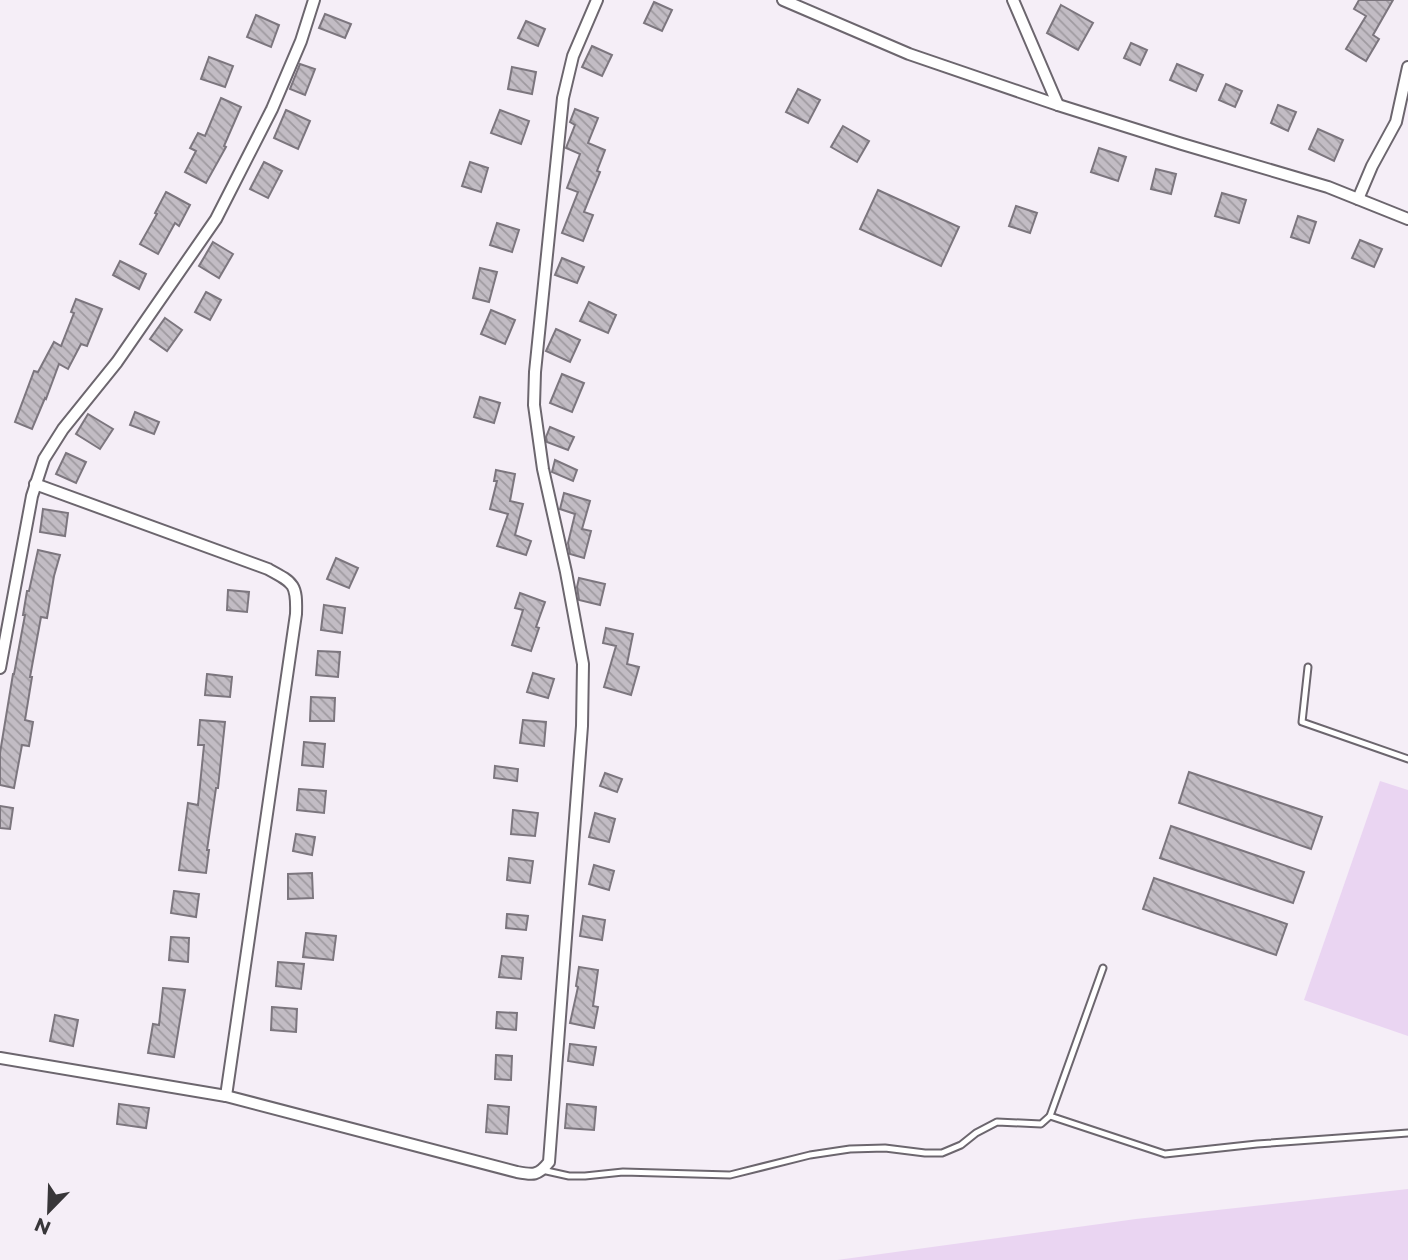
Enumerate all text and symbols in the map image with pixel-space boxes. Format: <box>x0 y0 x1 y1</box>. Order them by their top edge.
north arrow <box>14 1176 84 1246</box>
text: N <box>31 1213 54 1240</box>

